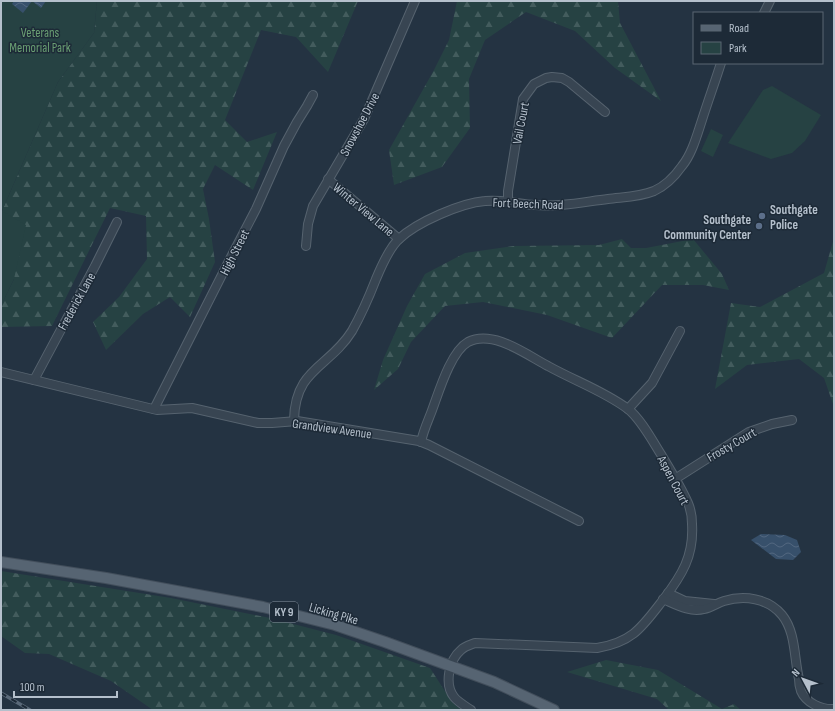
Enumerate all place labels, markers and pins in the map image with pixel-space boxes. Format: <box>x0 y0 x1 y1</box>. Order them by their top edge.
place label: Southgate Police <box>770 202 818 233</box>
marker: Southgate Police <box>757 211 767 221</box>
place label: Southgate Community Center <box>664 212 751 243</box>
marker: Southgate Community Center <box>754 221 764 231</box>

